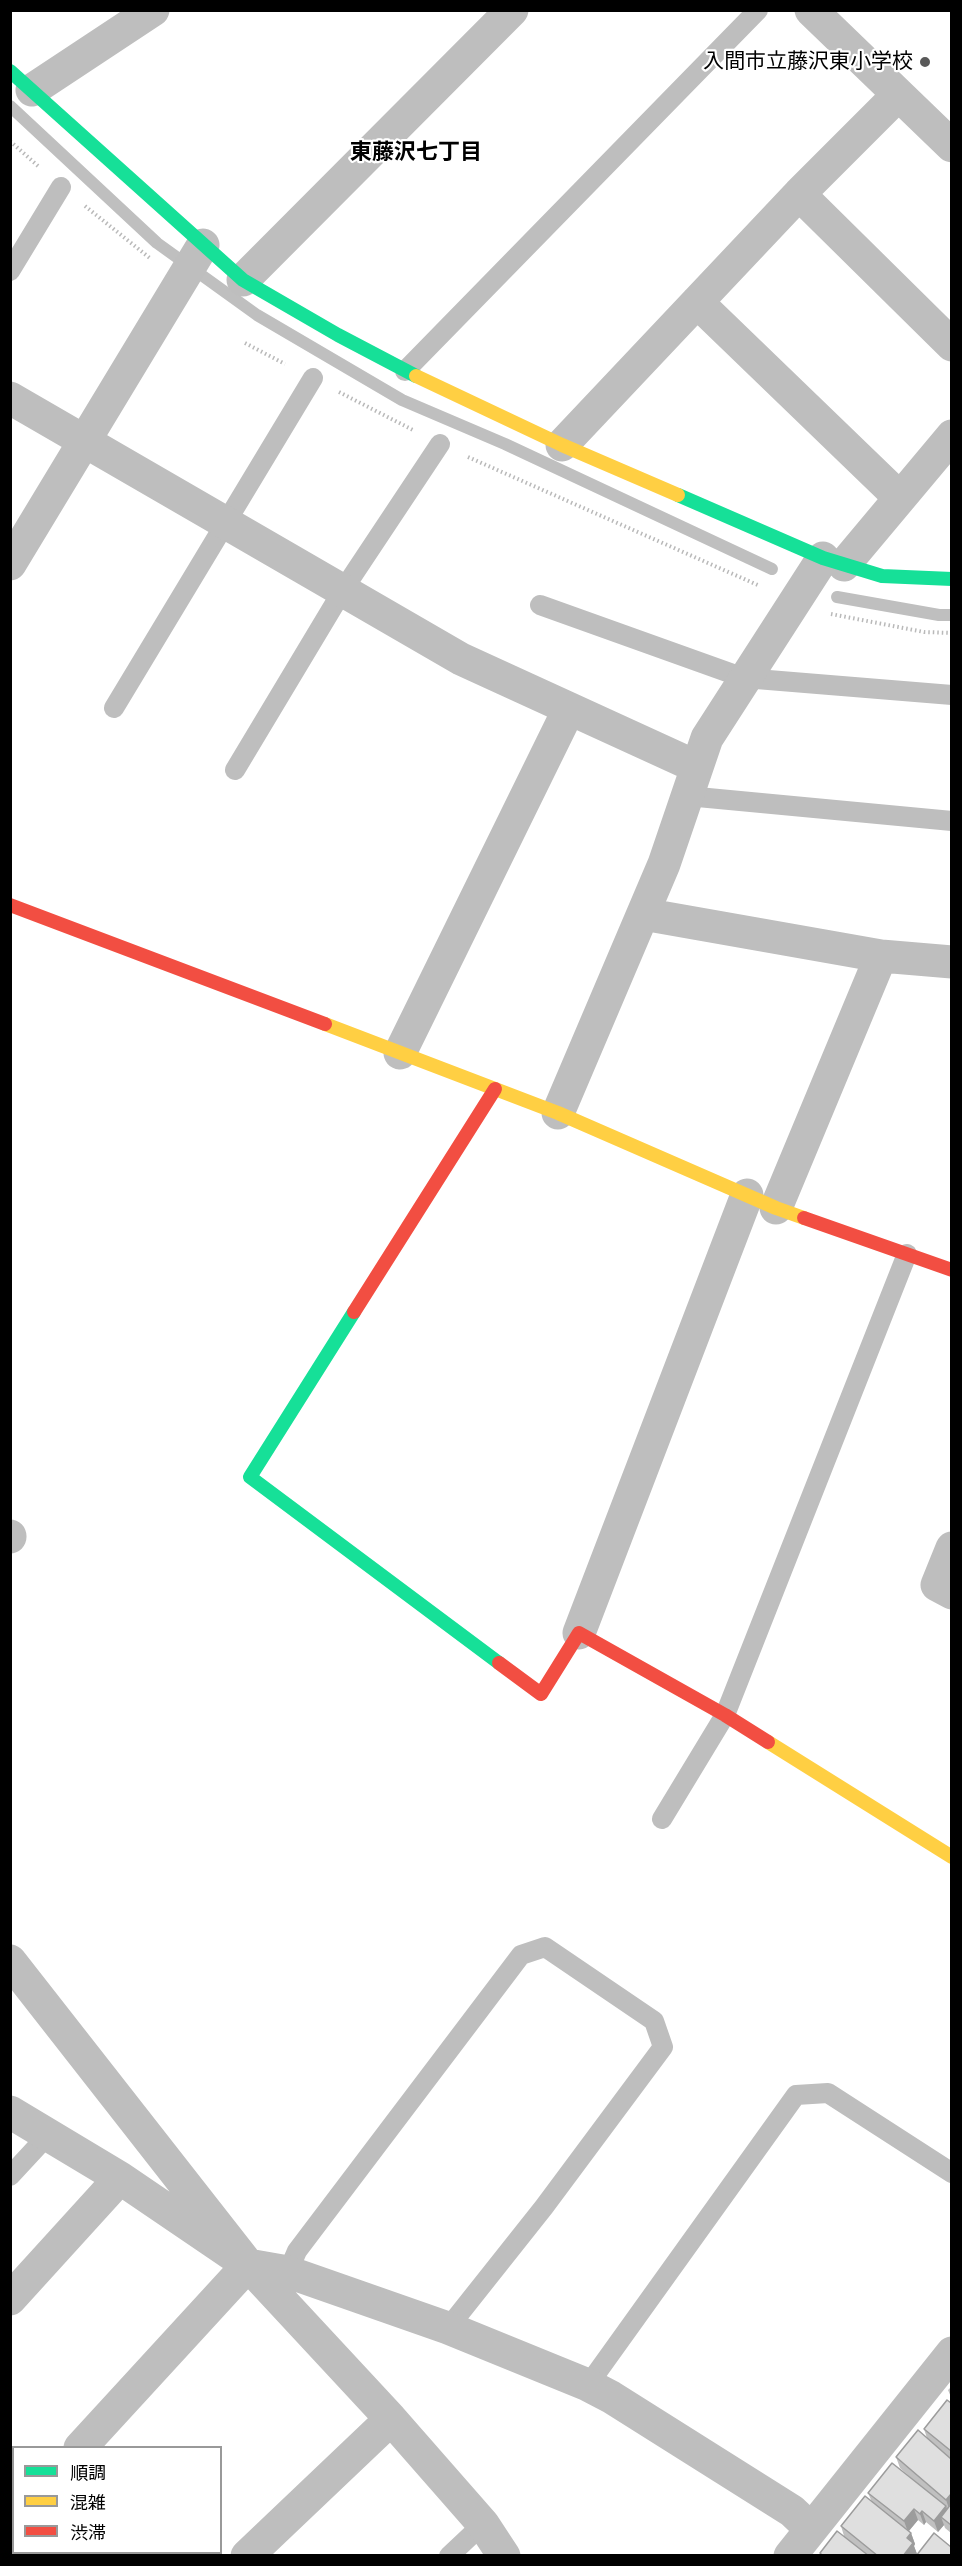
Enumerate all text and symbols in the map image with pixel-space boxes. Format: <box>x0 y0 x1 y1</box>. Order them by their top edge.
place label: 入間市立藤沢東小学校 <box>703 49 913 75</box>
marker: 入間市立藤沢東小学校 <box>918 55 932 69</box>
district label: 東藤沢七丁目 <box>350 139 482 165</box>
legend <box>12 2446 222 2554</box>
text: 順調 <box>70 2461 106 2484</box>
text: 混雑 <box>70 2491 106 2514</box>
text: 渋滞 <box>70 2521 106 2544</box>

